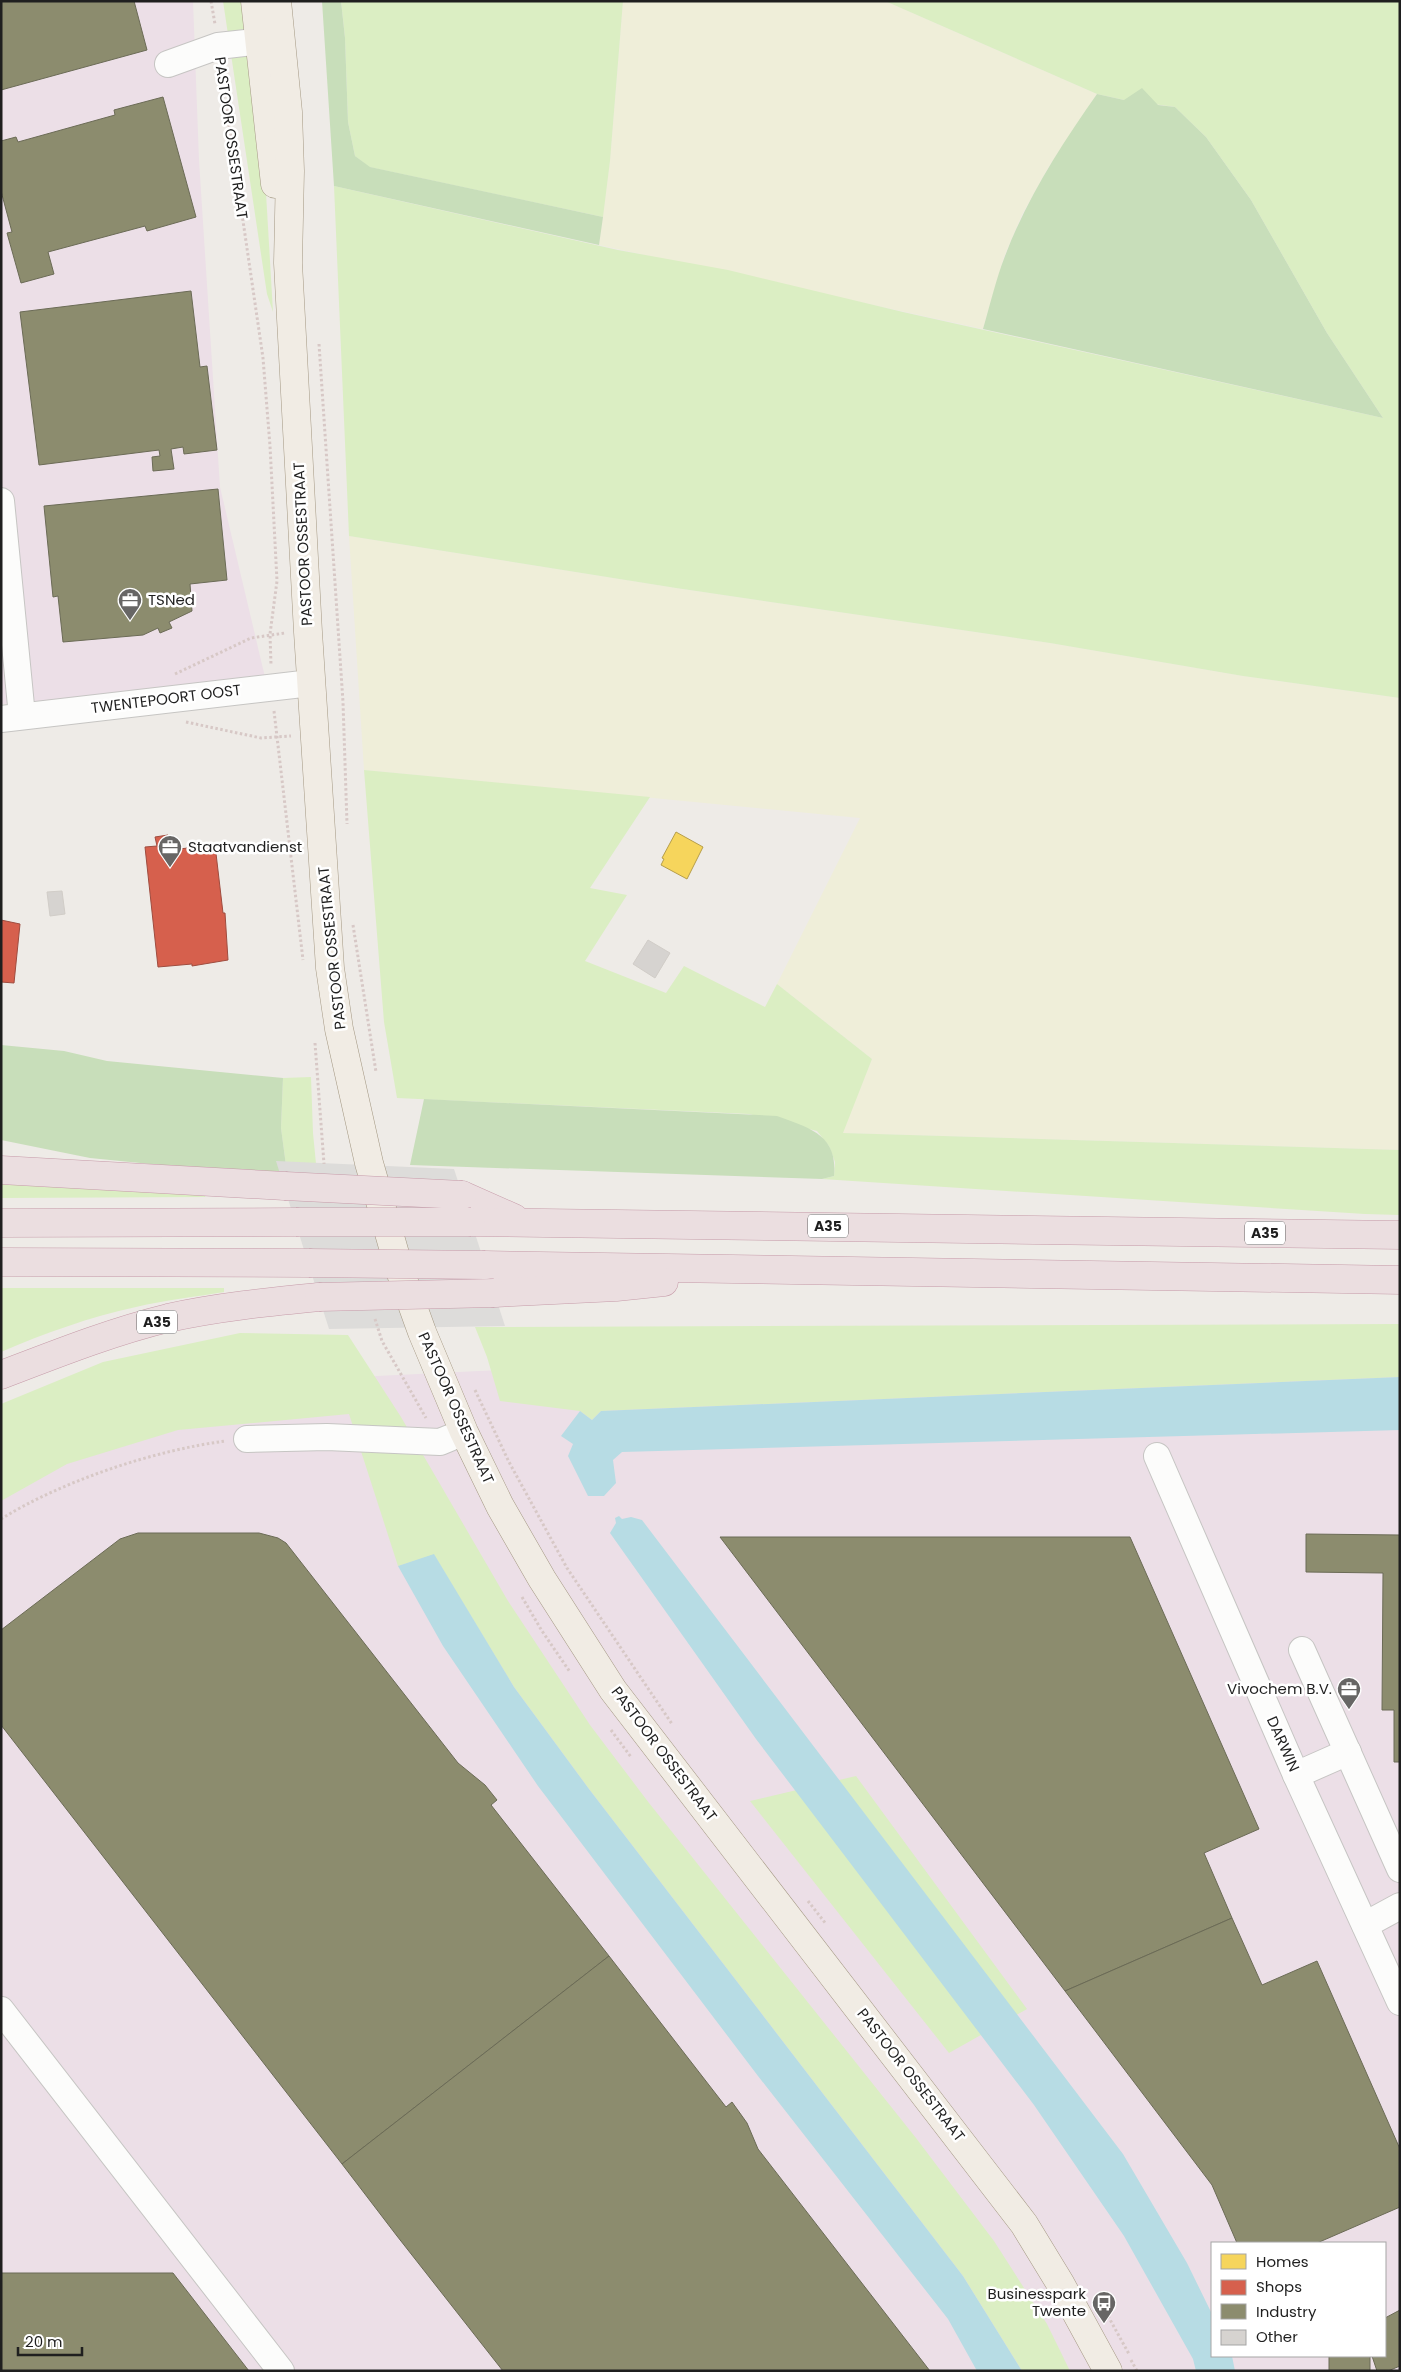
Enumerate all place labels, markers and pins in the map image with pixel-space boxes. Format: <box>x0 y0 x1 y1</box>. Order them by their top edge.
office icon: TSNed <box>117 587 143 621</box>
place label: TSNed <box>148 589 195 610</box>
office icon: Staatvandienst <box>157 834 183 868</box>
place label: Staatvandienst <box>188 836 302 857</box>
office icon: Vivochem B.V. <box>1336 1676 1362 1710</box>
place label: Vivochem B.V. <box>1227 1678 1332 1699</box>
place label: Businesspark Twente <box>988 2283 1086 2321</box>
bus stop icon: Businesspark Twente <box>1091 2290 1117 2324</box>

